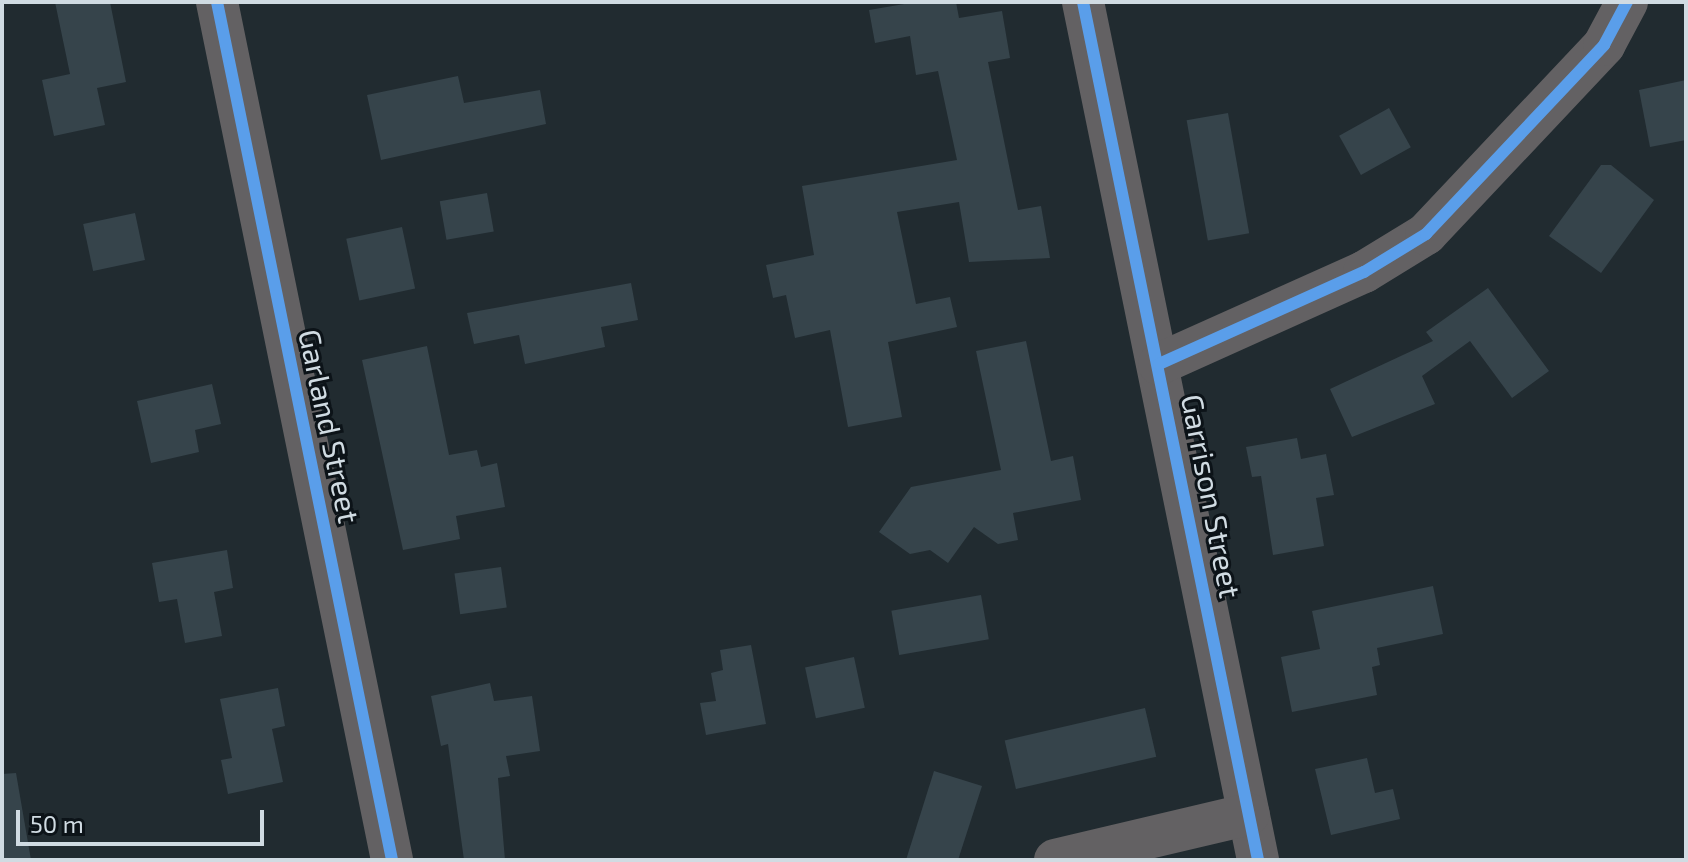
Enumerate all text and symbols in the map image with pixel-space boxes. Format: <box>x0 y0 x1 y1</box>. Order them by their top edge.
street label: Garland Street <box>292 326 368 526</box>
street label: Garrison Street <box>1175 391 1249 601</box>
scale bar <box>20 794 268 844</box>
text: 50 m <box>30 809 84 838</box>

